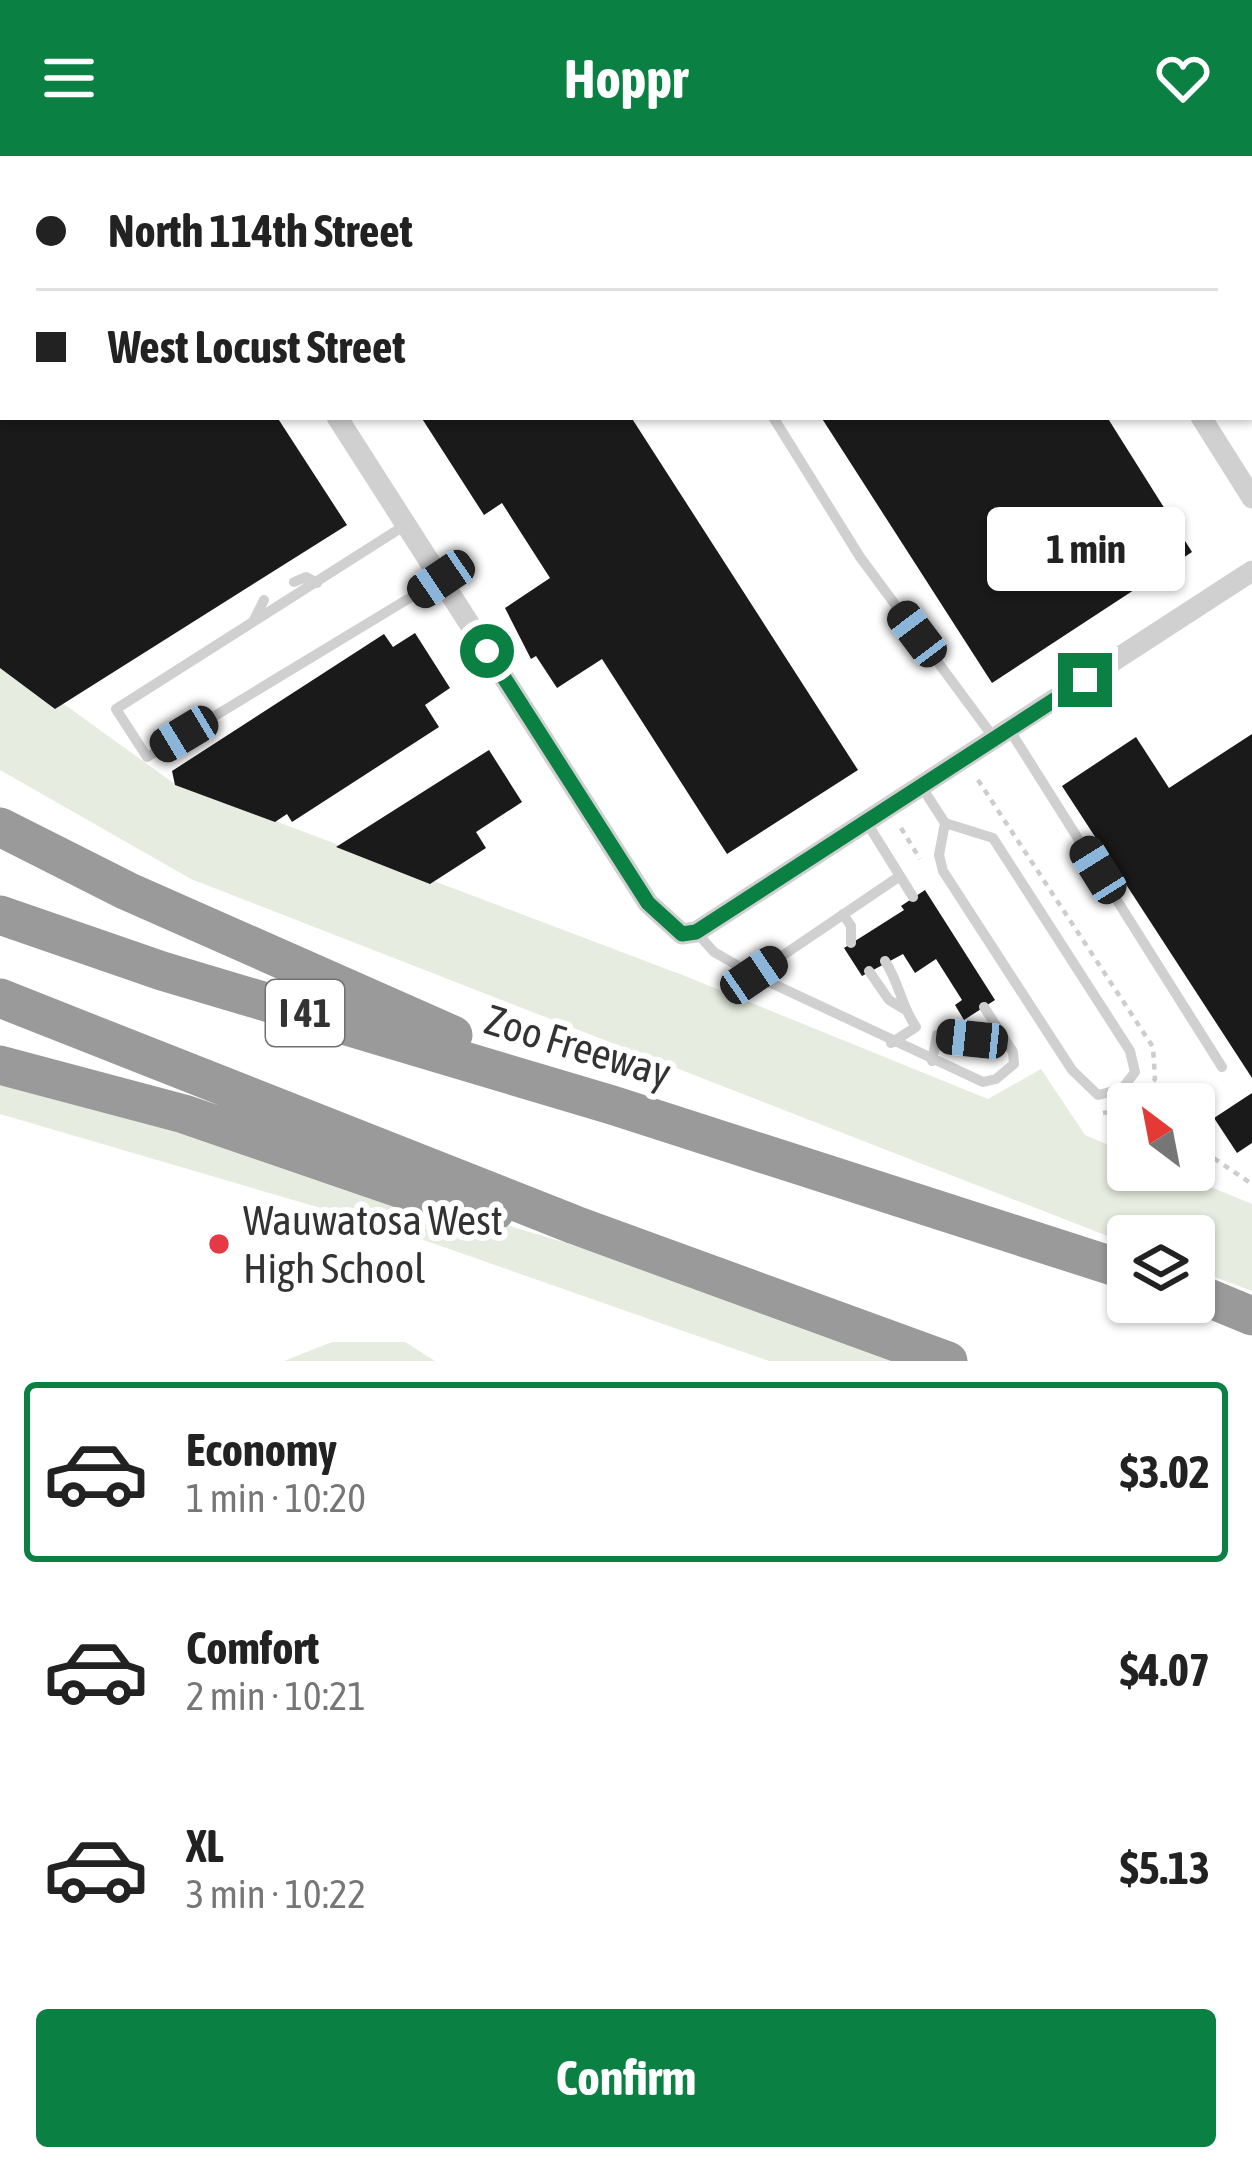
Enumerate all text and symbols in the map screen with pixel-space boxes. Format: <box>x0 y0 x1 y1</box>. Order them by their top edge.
icon: menu <box>36 45 102 111</box>
icon: heart <box>1150 45 1216 111</box>
text: Hoppr <box>564 48 688 109</box>
text: North 114th Street <box>108 205 413 257</box>
text: West Locust Street <box>108 321 405 373</box>
callout: 1 min <box>986 506 1184 590</box>
text: 1 min <box>1046 527 1126 571</box>
car <box>401 544 481 614</box>
car <box>881 594 953 674</box>
route start <box>460 624 514 678</box>
route end <box>1058 653 1112 707</box>
car <box>144 700 224 768</box>
car <box>1064 830 1132 910</box>
car <box>714 940 794 1010</box>
road number: I 41 <box>266 980 344 1046</box>
street label: Zoo Freeway <box>479 995 677 1097</box>
car <box>934 1017 1010 1061</box>
north arrow <box>1107 1083 1215 1191</box>
map controls <box>1107 1083 1215 1323</box>
place label: Wauwatosa West High School <box>243 1196 503 1292</box>
button: layers <box>1107 1215 1215 1323</box>
marker: Wauwatosa West High School <box>206 1231 232 1257</box>
icon: car <box>42 1418 150 1526</box>
text: Economy <box>186 1424 337 1476</box>
text: $3.02 <box>1120 1446 1210 1498</box>
text: 1 min · 10:20 <box>186 1476 366 1520</box>
icon: car <box>42 1616 150 1724</box>
text: Comfort <box>186 1622 319 1674</box>
text: $4.07 <box>1120 1644 1210 1696</box>
text: 2 min · 10:21 <box>186 1674 366 1718</box>
icon: car <box>42 1814 150 1922</box>
text: XL <box>186 1820 224 1872</box>
text: $5.13 <box>1120 1842 1210 1894</box>
text: 3 min · 10:22 <box>186 1872 366 1916</box>
button: Confirm <box>36 2009 1216 2147</box>

